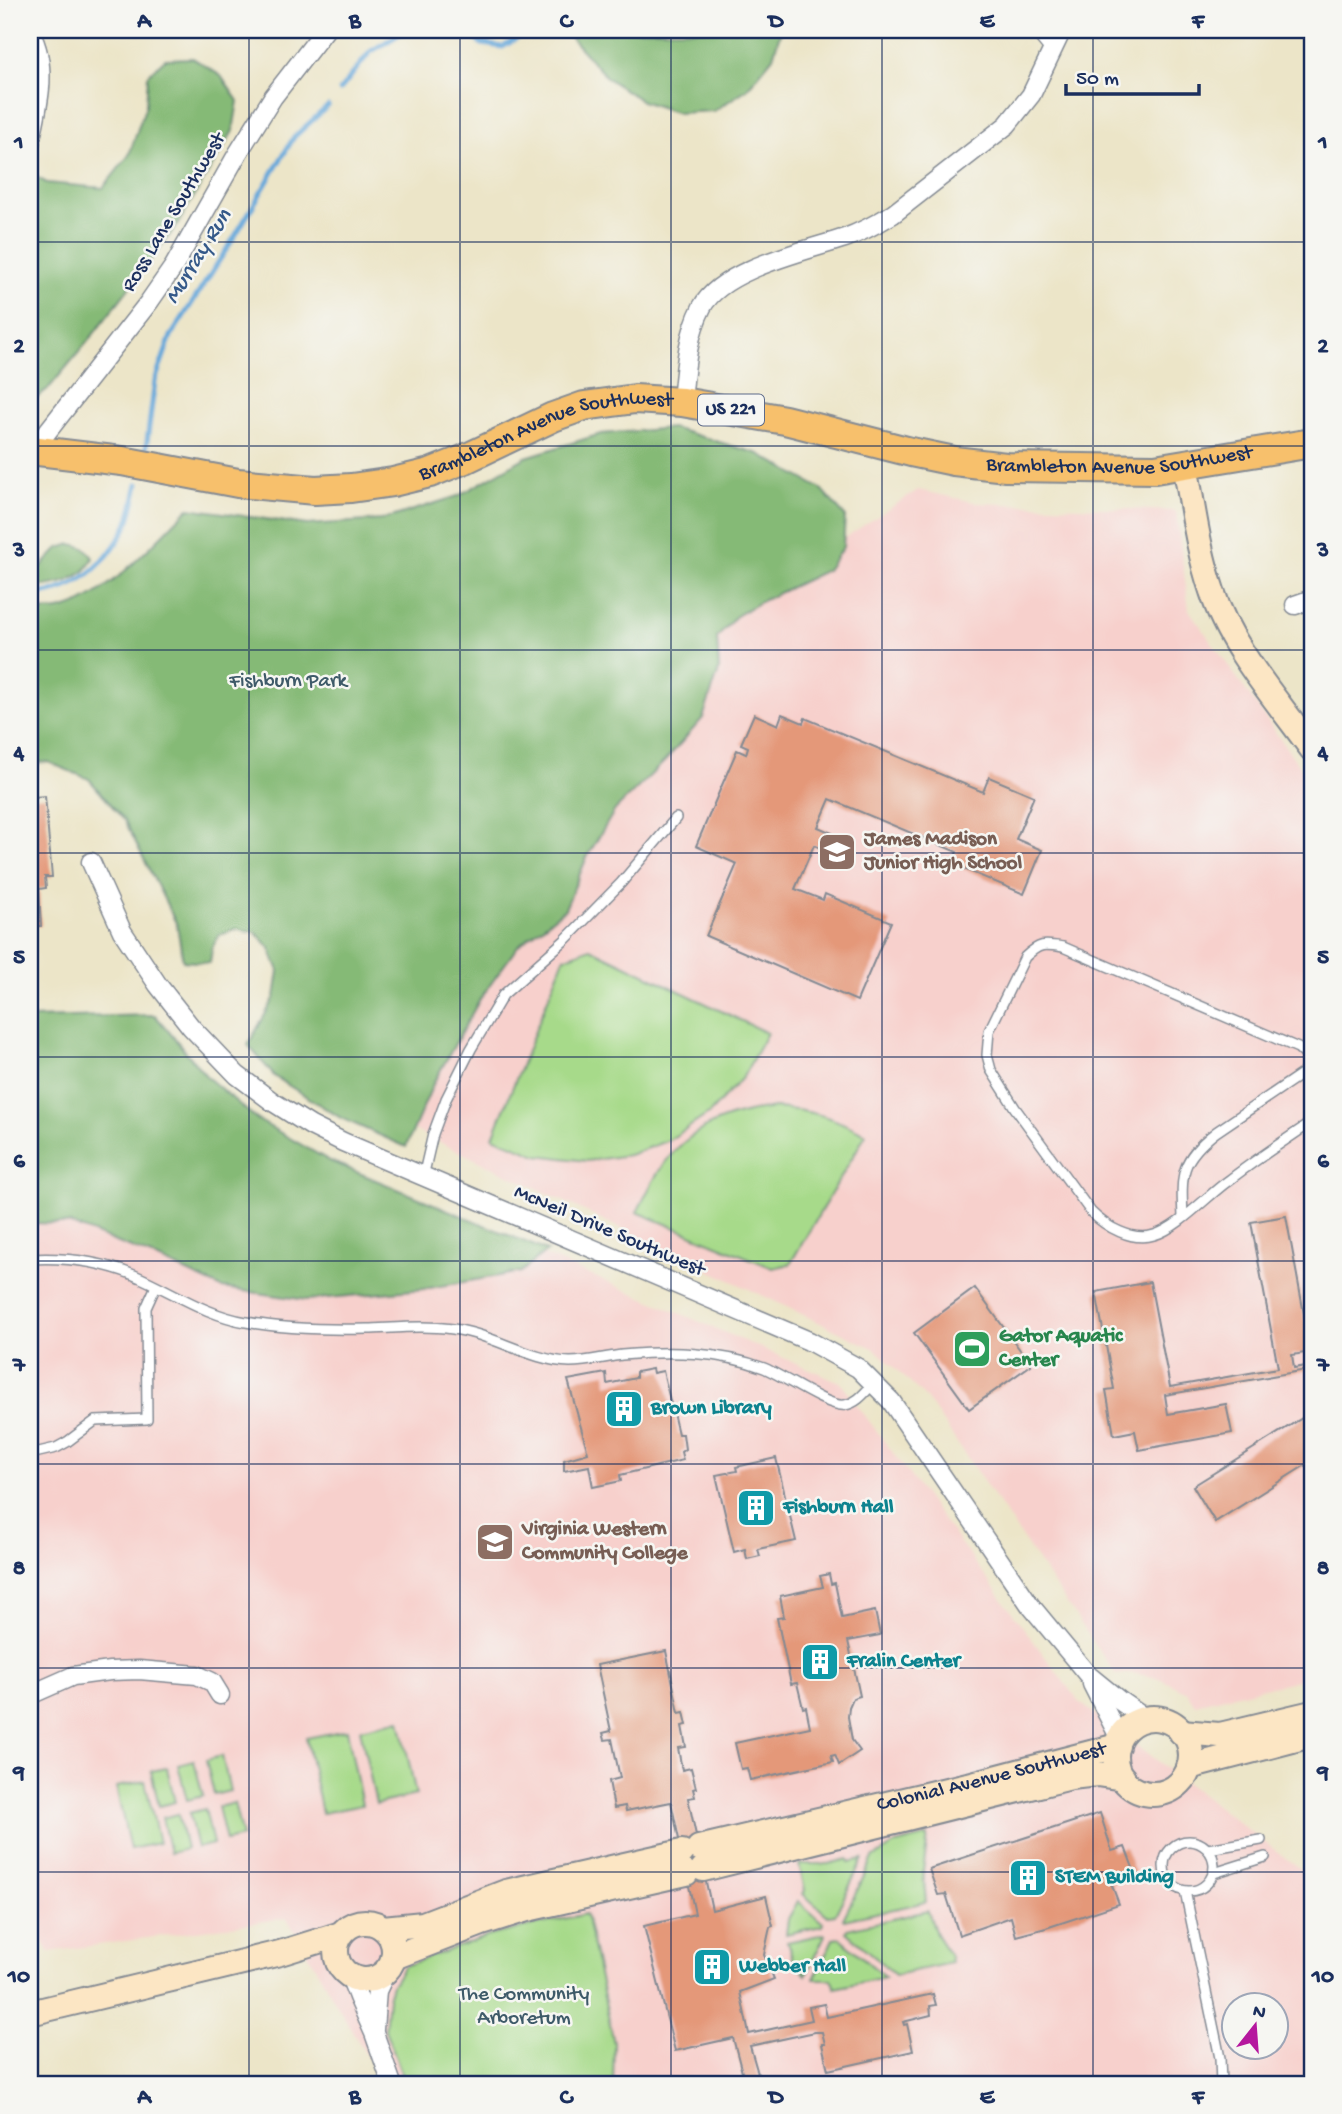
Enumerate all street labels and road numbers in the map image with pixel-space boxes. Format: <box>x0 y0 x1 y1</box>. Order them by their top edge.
street label: Ross Lane Southwest <box>118 127 234 297</box>
street label: Brambleton Avenue Southwest <box>416 386 676 488</box>
road number: US 221 <box>698 394 764 426</box>
street label: Brambleton Avenue Southwest <box>984 440 1257 482</box>
street label: McNeil Drive Southwest <box>510 1180 710 1284</box>
street label: Colonial Avenue Southwest <box>875 1736 1111 1818</box>

